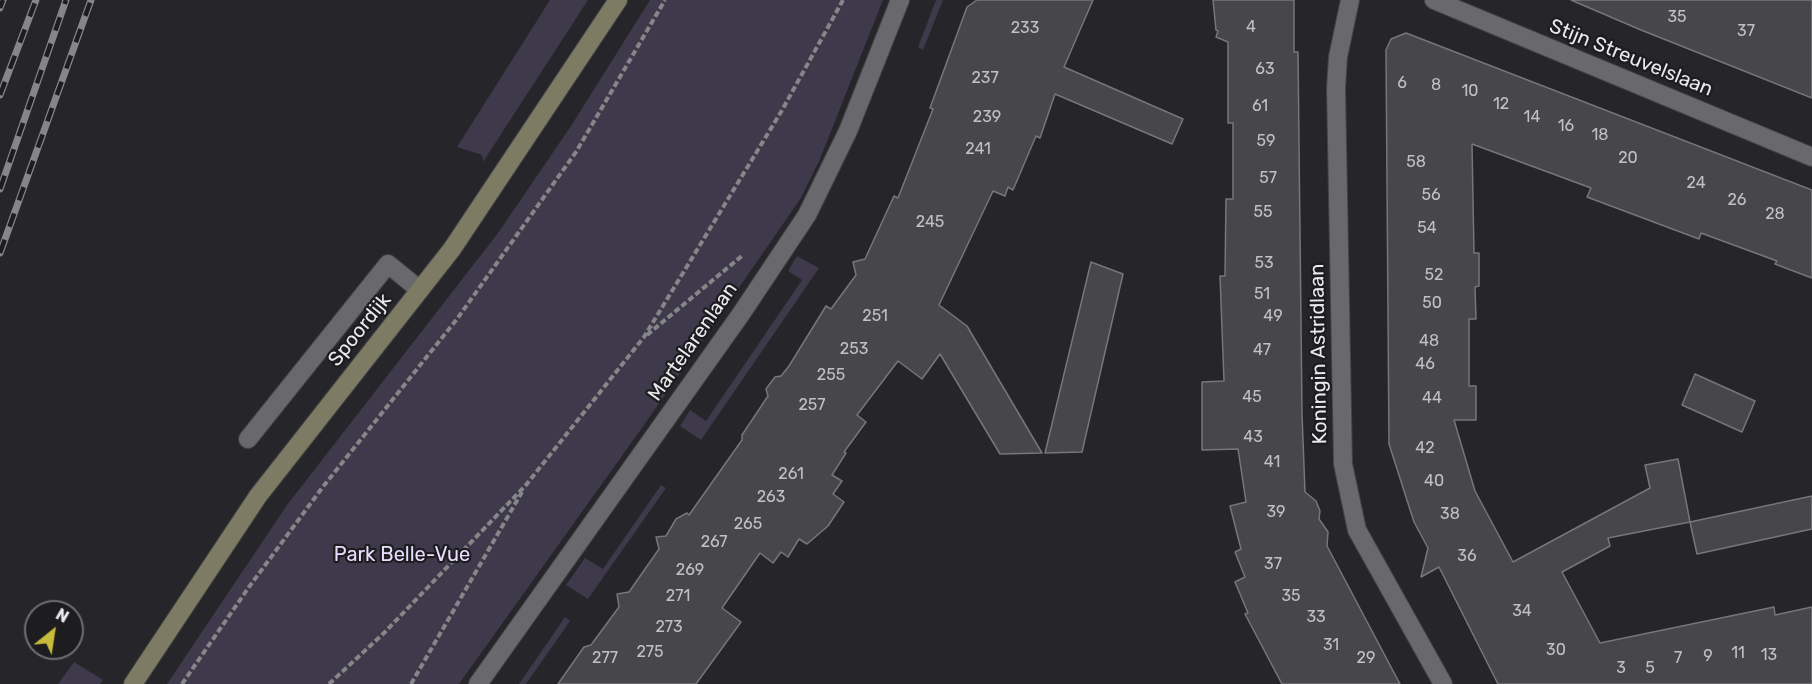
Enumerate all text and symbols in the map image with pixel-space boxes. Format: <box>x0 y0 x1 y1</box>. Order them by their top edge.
house number: 35 <box>1667 7 1687 27</box>
street label: Stijn Streuvelslaan <box>1546 14 1716 102</box>
house number: 4 <box>1246 17 1256 37</box>
house number: 233 <box>1011 18 1039 38</box>
house number: 37 <box>1737 21 1755 41</box>
house number: 63 <box>1255 59 1275 79</box>
house number: 237 <box>971 68 999 88</box>
house number: 6 <box>1397 73 1407 93</box>
house number: 8 <box>1431 75 1441 95</box>
house number: 10 <box>1461 81 1479 101</box>
house number: 12 <box>1493 94 1509 114</box>
house number: 61 <box>1252 96 1268 116</box>
house number: 239 <box>973 107 1001 127</box>
house number: 14 <box>1524 107 1540 127</box>
house number: 16 <box>1558 116 1574 136</box>
house number: 18 <box>1591 125 1609 145</box>
house number: 59 <box>1257 131 1275 151</box>
house number: 241 <box>965 139 991 159</box>
house number: 20 <box>1618 148 1638 168</box>
house number: 58 <box>1406 152 1426 172</box>
house number: 57 <box>1259 168 1277 188</box>
house number: 24 <box>1686 173 1706 193</box>
house number: 56 <box>1421 185 1441 205</box>
house number: 26 <box>1727 190 1747 210</box>
house number: 55 <box>1253 202 1273 222</box>
house number: 28 <box>1765 204 1785 224</box>
house number: 245 <box>916 212 944 232</box>
house number: 54 <box>1417 218 1437 238</box>
house number: 53 <box>1254 253 1274 273</box>
street label: Koningin Astridlaan <box>1305 264 1333 444</box>
house number: 52 <box>1425 265 1443 285</box>
street label: Martelarenlaan <box>643 278 743 406</box>
house number: 51 <box>1254 284 1270 304</box>
street label: Spoordijk <box>323 289 397 371</box>
house number: 50 <box>1422 293 1442 313</box>
house number: 251 <box>862 306 888 326</box>
house number: 49 <box>1263 306 1283 326</box>
house number: 48 <box>1419 331 1439 351</box>
house number: 253 <box>840 339 868 359</box>
house number: 47 <box>1253 340 1271 360</box>
house number: 46 <box>1415 354 1435 374</box>
house number: 255 <box>817 365 845 385</box>
house number: 45 <box>1242 387 1262 407</box>
house number: 44 <box>1422 388 1442 408</box>
house number: 257 <box>798 395 826 415</box>
house number: 43 <box>1243 427 1263 447</box>
house number: 42 <box>1415 438 1435 458</box>
house number: 41 <box>1264 452 1280 472</box>
house number: 261 <box>778 464 804 484</box>
house number: 40 <box>1424 471 1444 491</box>
house number: 263 <box>757 487 785 507</box>
house number: 39 <box>1266 502 1286 522</box>
house number: 38 <box>1440 504 1460 524</box>
house number: 265 <box>734 514 762 534</box>
house number: 267 <box>701 532 727 552</box>
park label: Park Belle-Vue <box>334 543 470 567</box>
house number: 36 <box>1457 546 1477 566</box>
house number: 37 <box>1264 554 1282 574</box>
house number: 269 <box>676 560 704 580</box>
house number: 271 <box>666 586 690 606</box>
house number: 35 <box>1281 586 1301 606</box>
north arrow <box>24 600 84 660</box>
house number: 34 <box>1512 601 1532 621</box>
text: N <box>53 605 72 627</box>
house number: 33 <box>1306 607 1326 627</box>
house number: 273 <box>655 617 683 637</box>
house number: 31 <box>1323 635 1339 655</box>
house number: 30 <box>1546 640 1566 660</box>
house number: 275 <box>636 642 664 662</box>
house number: 11 <box>1731 643 1745 663</box>
house number: 13 <box>1761 645 1777 665</box>
house number: 9 <box>1703 646 1713 666</box>
house number: 277 <box>592 648 618 668</box>
house number: 29 <box>1357 648 1375 668</box>
house number: 7 <box>1674 648 1682 668</box>
house number: 3 <box>1616 658 1626 678</box>
house number: 5 <box>1645 658 1655 678</box>

